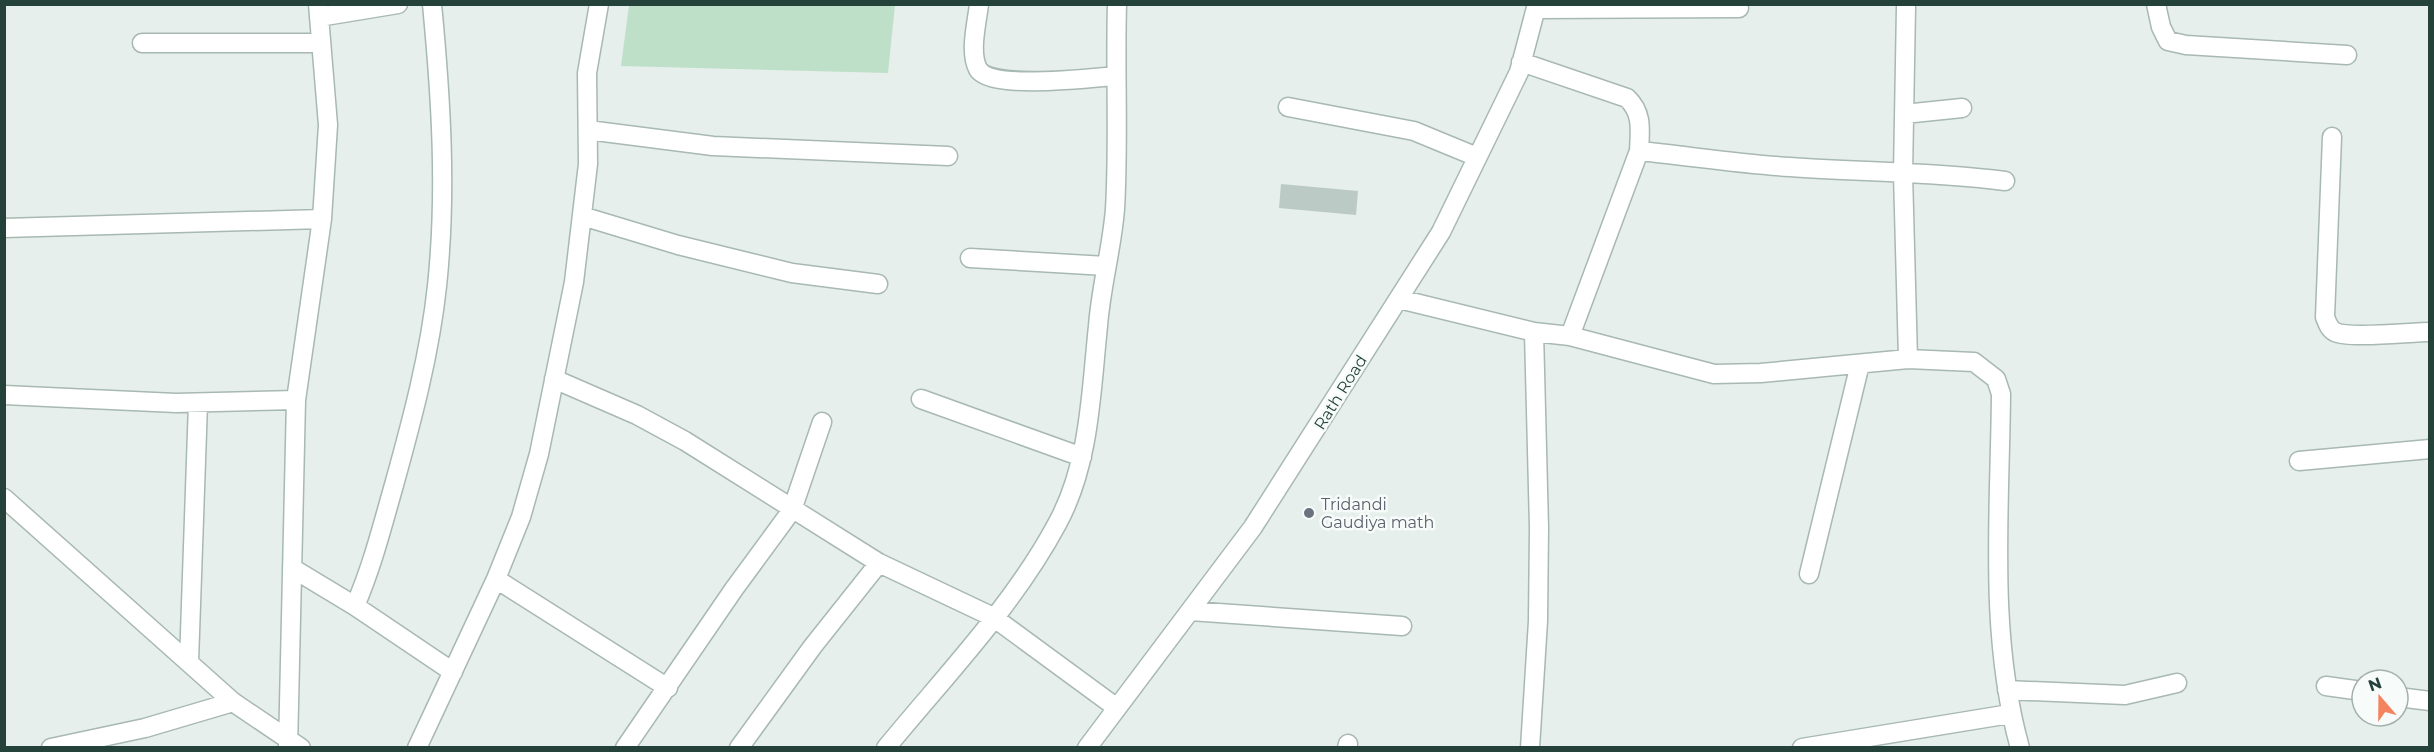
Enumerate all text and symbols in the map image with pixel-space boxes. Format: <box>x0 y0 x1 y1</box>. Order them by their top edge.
street label: Rath Road <box>1310 351 1371 433</box>
place label: Tridandi Gaudiya math <box>1321 495 1434 532</box>
marker: Tridandi Gaudiya math <box>1302 506 1316 520</box>
north arrow <box>2350 668 2410 728</box>
text: N <box>2366 673 2384 696</box>

